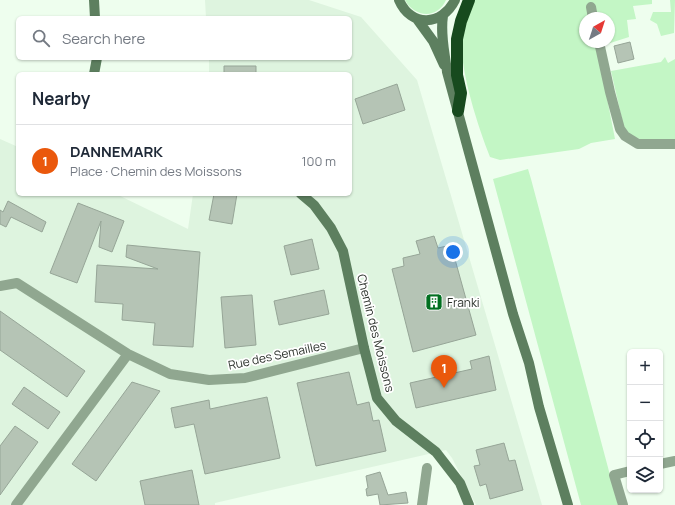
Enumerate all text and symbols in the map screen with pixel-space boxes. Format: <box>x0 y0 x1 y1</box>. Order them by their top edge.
north arrow <box>579 12 615 48</box>
search box <box>16 16 352 60</box>
icon: search <box>30 27 52 49</box>
text: Search here <box>62 28 145 49</box>
text: Nearby <box>32 87 90 110</box>
text: DANNEMARK <box>70 141 163 162</box>
text: 1 <box>42 152 48 170</box>
text: 100 m <box>301 152 336 170</box>
text: Place · Chemin des Moissons <box>70 162 242 180</box>
your location <box>443 242 463 262</box>
street label: Chemin des Moissons <box>353 272 399 394</box>
building icon: Franki <box>424 292 444 312</box>
place label: Franki <box>447 294 480 311</box>
street label: Rue des Semailles <box>226 336 328 374</box>
map controls <box>627 349 663 493</box>
button: + <box>627 349 663 385</box>
pin: 1 <box>431 355 457 388</box>
button: − <box>627 385 663 421</box>
button: locate <box>627 421 663 457</box>
button: layers <box>627 457 663 493</box>

